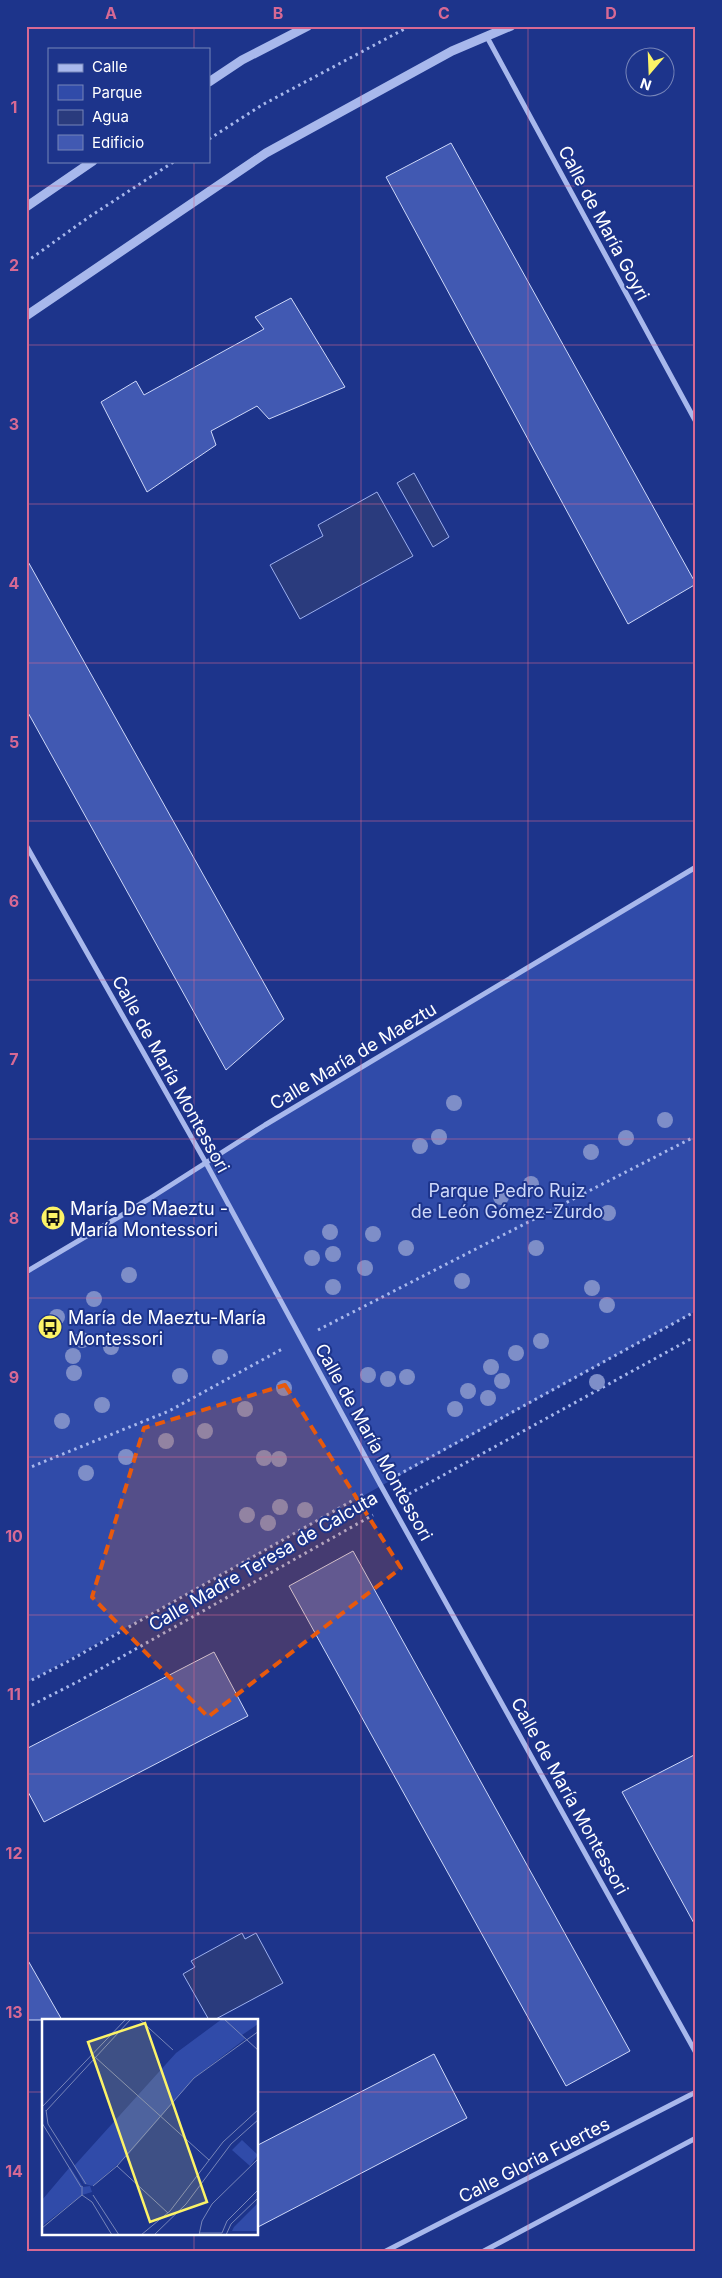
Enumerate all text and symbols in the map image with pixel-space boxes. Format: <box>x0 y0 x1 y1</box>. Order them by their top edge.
text: A <box>105 3 117 23</box>
text: B <box>273 3 283 23</box>
text: C <box>438 3 450 23</box>
text: D <box>605 3 617 23</box>
legend <box>48 48 210 162</box>
north arrow <box>624 48 674 98</box>
text: Calle <box>92 57 127 76</box>
text: N <box>638 75 653 95</box>
text: Parque <box>92 83 142 102</box>
text: 1 <box>11 97 17 117</box>
text: Agua <box>92 107 129 126</box>
text: Edificio <box>92 133 144 152</box>
street label: Calle de María Goyri <box>554 142 654 304</box>
text: 2 <box>9 255 19 275</box>
text: 3 <box>9 414 19 434</box>
text: 4 <box>9 573 20 593</box>
text: 5 <box>9 732 19 752</box>
text: 6 <box>9 891 19 911</box>
street label: Calle de María Montessori <box>108 972 234 1176</box>
street label: Calle María de Maeztu <box>266 998 440 1114</box>
text: 7 <box>9 1049 19 1069</box>
park label: Parque Pedro Ruiz de León Gómez-Zurdo <box>411 1180 603 1222</box>
place label: María De Maeztu - María Montessori <box>70 1198 228 1240</box>
bus stop icon: María De Maeztu - María Montessori <box>40 1205 66 1231</box>
text: 8 <box>9 1208 19 1228</box>
place label: María de Maeztu-María Montessori <box>68 1307 266 1349</box>
bus stop icon: María de Maeztu-María Montessori <box>37 1314 63 1340</box>
street label: Calle de María Montessori <box>311 1340 437 1544</box>
text: 9 <box>9 1367 19 1387</box>
street label: Calle Madre Teresa de Calcuta <box>145 1487 381 1635</box>
text: 10 <box>5 1526 23 1546</box>
text: 11 <box>7 1684 21 1704</box>
street label: Calle de María Montessori <box>507 1694 633 1898</box>
text: 12 <box>6 1843 22 1863</box>
text: 13 <box>5 2002 23 2022</box>
inset map <box>42 2019 259 2236</box>
street label: Calle Gloria Fuertes <box>455 2113 613 2207</box>
text: 14 <box>5 2161 23 2181</box>

